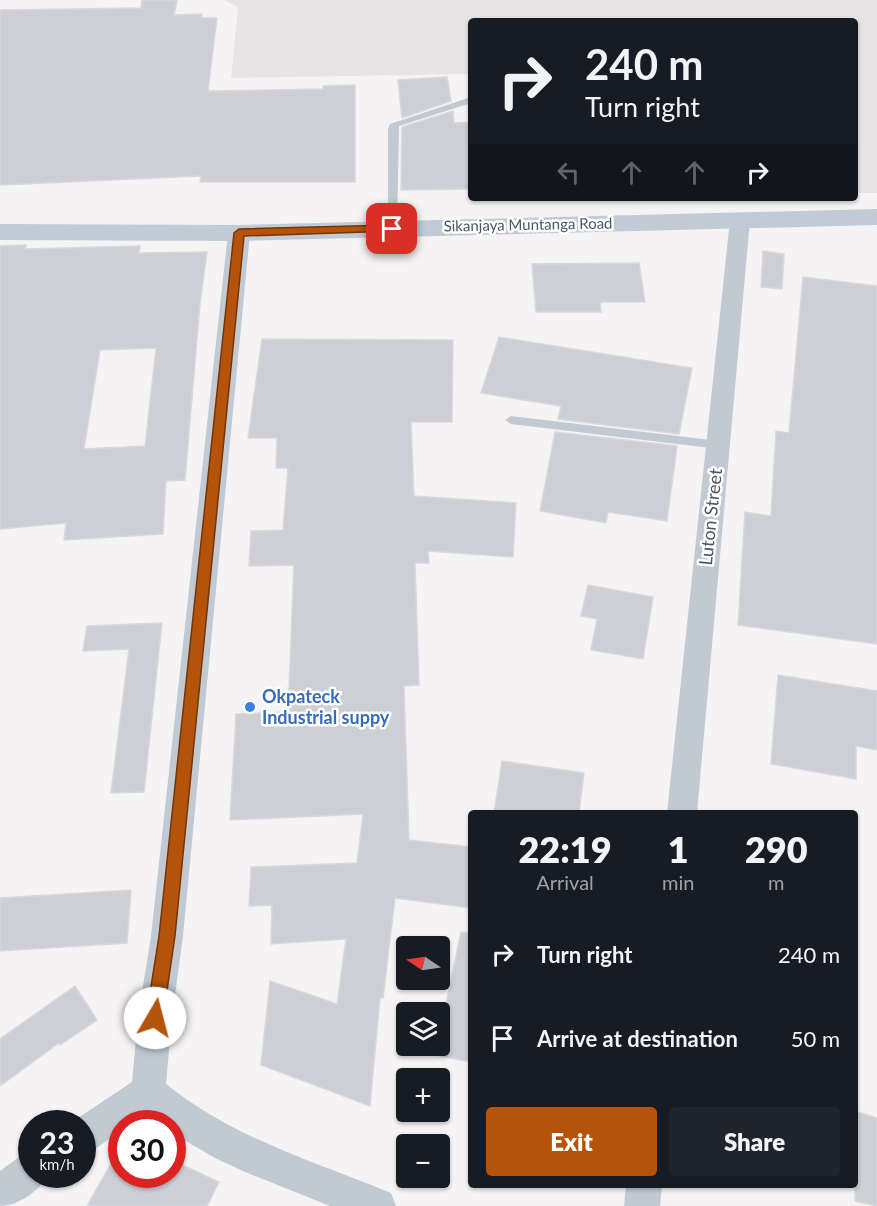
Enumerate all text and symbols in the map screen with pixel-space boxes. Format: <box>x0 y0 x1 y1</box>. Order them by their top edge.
text: 240 m <box>585 39 703 89</box>
icon: right <box>486 42 564 120</box>
text: Turn right <box>585 90 700 123</box>
icon: left <box>552 156 585 189</box>
icon: ahead <box>615 156 648 189</box>
icon: ahead <box>678 156 711 189</box>
icon: right <box>741 156 774 189</box>
pin <box>366 203 417 254</box>
icon: arrive <box>375 212 408 245</box>
street label: Sikanjaya Muntanga Road <box>443 214 613 234</box>
street label: Luton Street <box>694 467 726 566</box>
place label: Okpateck Industrial suppy <box>262 685 390 728</box>
marker: Okpateck Industrial suppy <box>243 700 257 714</box>
text: 22:19 <box>518 827 612 871</box>
text: 1 <box>668 827 689 871</box>
text: 290 <box>745 827 808 871</box>
text: Arrival <box>536 870 594 894</box>
text: min <box>662 870 694 894</box>
text: m <box>768 870 784 894</box>
north arrow <box>396 936 450 990</box>
map controls <box>396 936 450 1188</box>
icon: right <box>486 938 519 971</box>
text: Turn right <box>537 941 632 968</box>
text: 240 m <box>778 941 840 968</box>
position arrow <box>123 986 187 1050</box>
button: layers <box>396 1002 450 1056</box>
icon: arrive <box>486 1022 519 1055</box>
text: Arrive at destination <box>537 1025 738 1052</box>
text: 50 m <box>791 1025 840 1052</box>
button: + <box>396 1068 450 1122</box>
button: Exit <box>486 1107 657 1176</box>
button: Share <box>669 1107 840 1176</box>
speed limit sign: 30 <box>108 1110 186 1188</box>
text: 23 <box>40 1124 74 1160</box>
button: − <box>396 1134 450 1188</box>
text: km/h <box>39 1155 75 1173</box>

